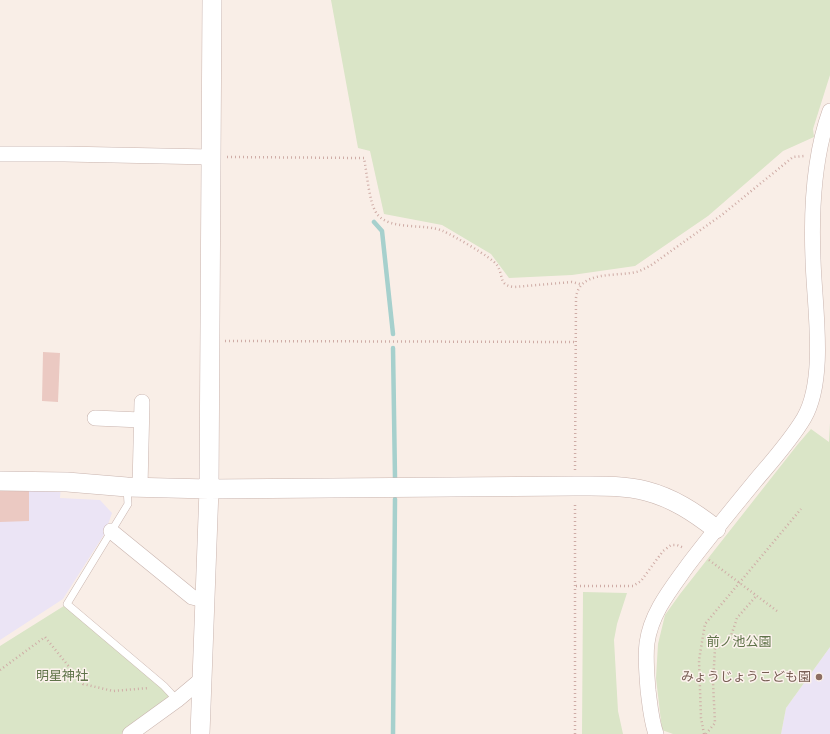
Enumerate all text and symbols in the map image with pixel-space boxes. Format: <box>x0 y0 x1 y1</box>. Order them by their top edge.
park label: 前ノ池公園 <box>707 634 771 650</box>
park label: 明星神社 <box>36 668 88 684</box>
place label: みょうじょうこども園 <box>681 669 811 685</box>
marker: みょうじょうこども園 <box>814 672 824 682</box>

